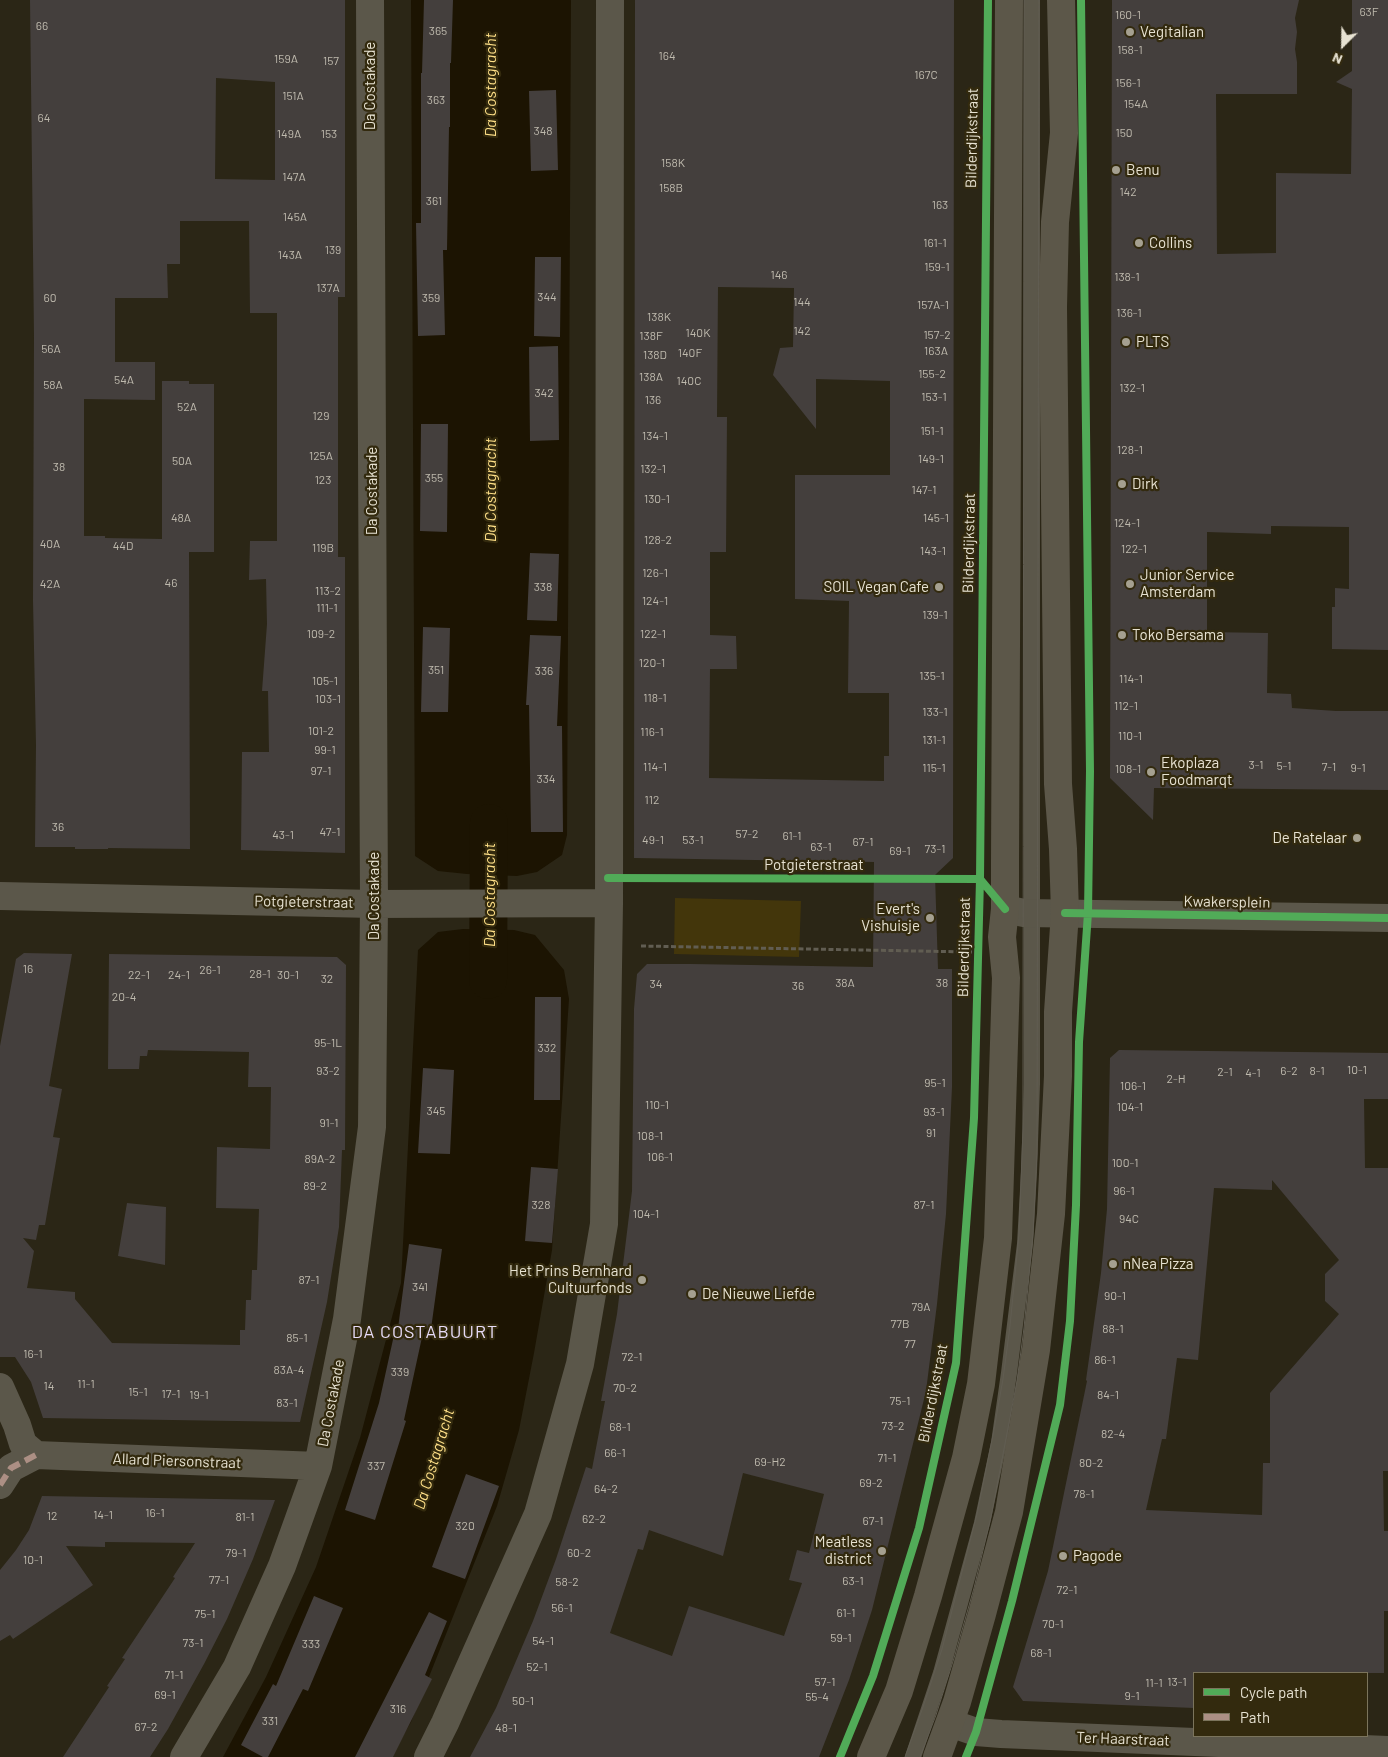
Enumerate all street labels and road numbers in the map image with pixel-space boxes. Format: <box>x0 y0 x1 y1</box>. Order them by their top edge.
street label: Da Costakade <box>361 42 379 130</box>
street label: Bilderdijkstraat <box>962 88 982 188</box>
street label: Da Costakade <box>363 447 381 535</box>
street label: Bilderdijkstraat <box>959 493 979 593</box>
street label: Da Costakade <box>365 852 383 940</box>
street label: Potgieterstraat <box>764 856 864 874</box>
street label: Potgieterstraat <box>254 892 354 912</box>
street label: Kwakersplein <box>1184 892 1270 912</box>
street label: Bilderdijkstraat <box>954 897 974 997</box>
street label: Bilderdijkstraat <box>915 1342 951 1444</box>
street label: Da Costakade <box>314 1358 348 1448</box>
street label: Allard Piersonstraat <box>112 1450 242 1472</box>
street label: Ter Haarstraat <box>1076 1728 1170 1750</box>

